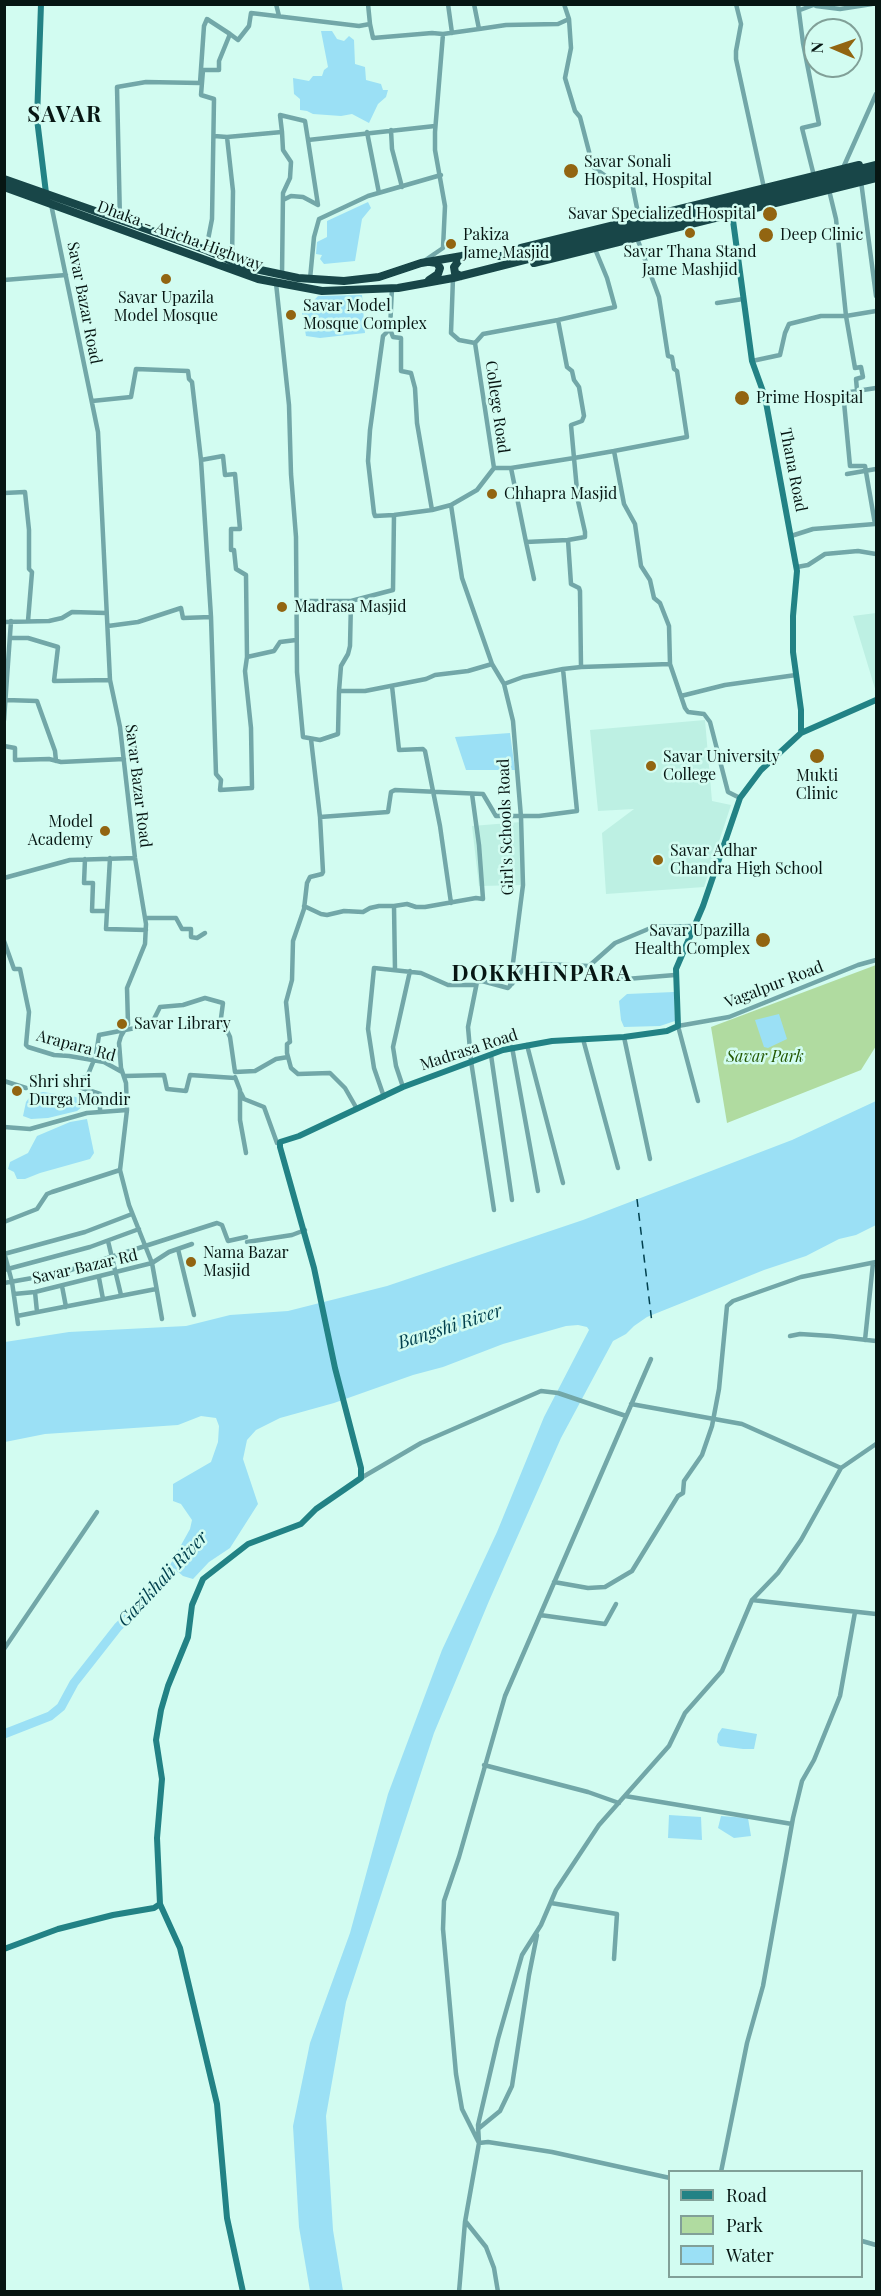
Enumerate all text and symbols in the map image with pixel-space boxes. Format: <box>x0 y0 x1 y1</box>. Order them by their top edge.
north arrow <box>803 18 863 78</box>
text: N <box>806 41 827 54</box>
district label: SAVAR <box>27 102 103 128</box>
place label: Savar Sonali Hospital, Hospital <box>584 152 712 190</box>
marker: Savar Sonali Hospital, Hospital <box>562 162 580 180</box>
street label: Dhaka - Aricha Highway <box>94 197 266 275</box>
place label: Savar Specialized Hospital <box>568 204 756 224</box>
marker: Savar Specialized Hospital <box>761 205 779 223</box>
place label: Pakiza Jame Masjid <box>463 225 549 263</box>
place label: Deep Clinic <box>780 225 863 245</box>
marker: Savar Thana Stand Jame Mashjid <box>683 226 697 240</box>
marker: Deep Clinic <box>757 226 775 244</box>
marker: Pakiza Jame Masjid <box>444 237 458 251</box>
street label: Savar Bazar Road <box>63 240 105 366</box>
place label: Savar Thana Stand Jame Mashjid <box>623 242 757 280</box>
marker: Savar Upazila Model Mosque <box>159 272 173 286</box>
place label: Savar Upazila Model Mosque <box>114 288 218 326</box>
place label: Savar Model Mosque Complex <box>303 296 427 334</box>
marker: Savar Model Mosque Complex <box>284 308 298 322</box>
street label: College Road <box>481 359 513 455</box>
place label: Prime Hospital <box>756 388 863 408</box>
marker: Prime Hospital <box>733 389 751 407</box>
street label: Thana Road <box>775 426 811 514</box>
place label: Chhapra Masjid <box>504 484 617 504</box>
marker: Chhapra Masjid <box>485 487 499 501</box>
place label: Madrasa Masjid <box>294 597 407 617</box>
marker: Madrasa Masjid <box>275 600 289 614</box>
street label: Savar Bazar Road <box>121 723 155 849</box>
place label: Savar University College <box>663 747 780 785</box>
marker: Mukti Clinic <box>808 747 826 765</box>
street label: Girl's Schools Road <box>494 758 518 896</box>
marker: Savar University College <box>644 759 658 773</box>
place label: Mukti Clinic <box>796 766 838 804</box>
place label: Model Academy <box>28 812 93 850</box>
marker: Model Academy <box>98 824 112 838</box>
place label: Savar Adhar Chandra High School <box>670 841 823 879</box>
marker: Savar Adhar Chandra High School <box>651 853 665 867</box>
place label: Savar Upazilla Health Complex <box>635 921 750 959</box>
marker: Savar Upazilla Health Complex <box>754 931 772 949</box>
street label: Vagalpur Road <box>722 957 826 1013</box>
district label: DOKKHINPARA <box>451 961 633 987</box>
place label: Savar Library <box>134 1014 231 1034</box>
marker: Savar Library <box>115 1017 129 1031</box>
street label: Madrasa Road <box>418 1025 520 1075</box>
street label: Arapara Rd <box>34 1026 118 1066</box>
park label: Savar Park <box>726 1047 804 1067</box>
place label: Shri shri Durga Mondir <box>29 1072 130 1110</box>
marker: Shri shri Durga Mondir <box>10 1084 24 1098</box>
place label: Nama Bazar Masjid <box>203 1243 289 1281</box>
street label: Savar Bazar Rd <box>30 1246 140 1288</box>
marker: Nama Bazar Masjid <box>184 1255 198 1269</box>
water label: Bangshi River <box>395 1300 505 1354</box>
water label: Gazikhali River <box>114 1527 212 1631</box>
legend <box>668 2170 863 2278</box>
text: Road <box>726 2183 767 2207</box>
text: Park <box>726 2213 763 2237</box>
text: Water <box>726 2243 774 2267</box>

